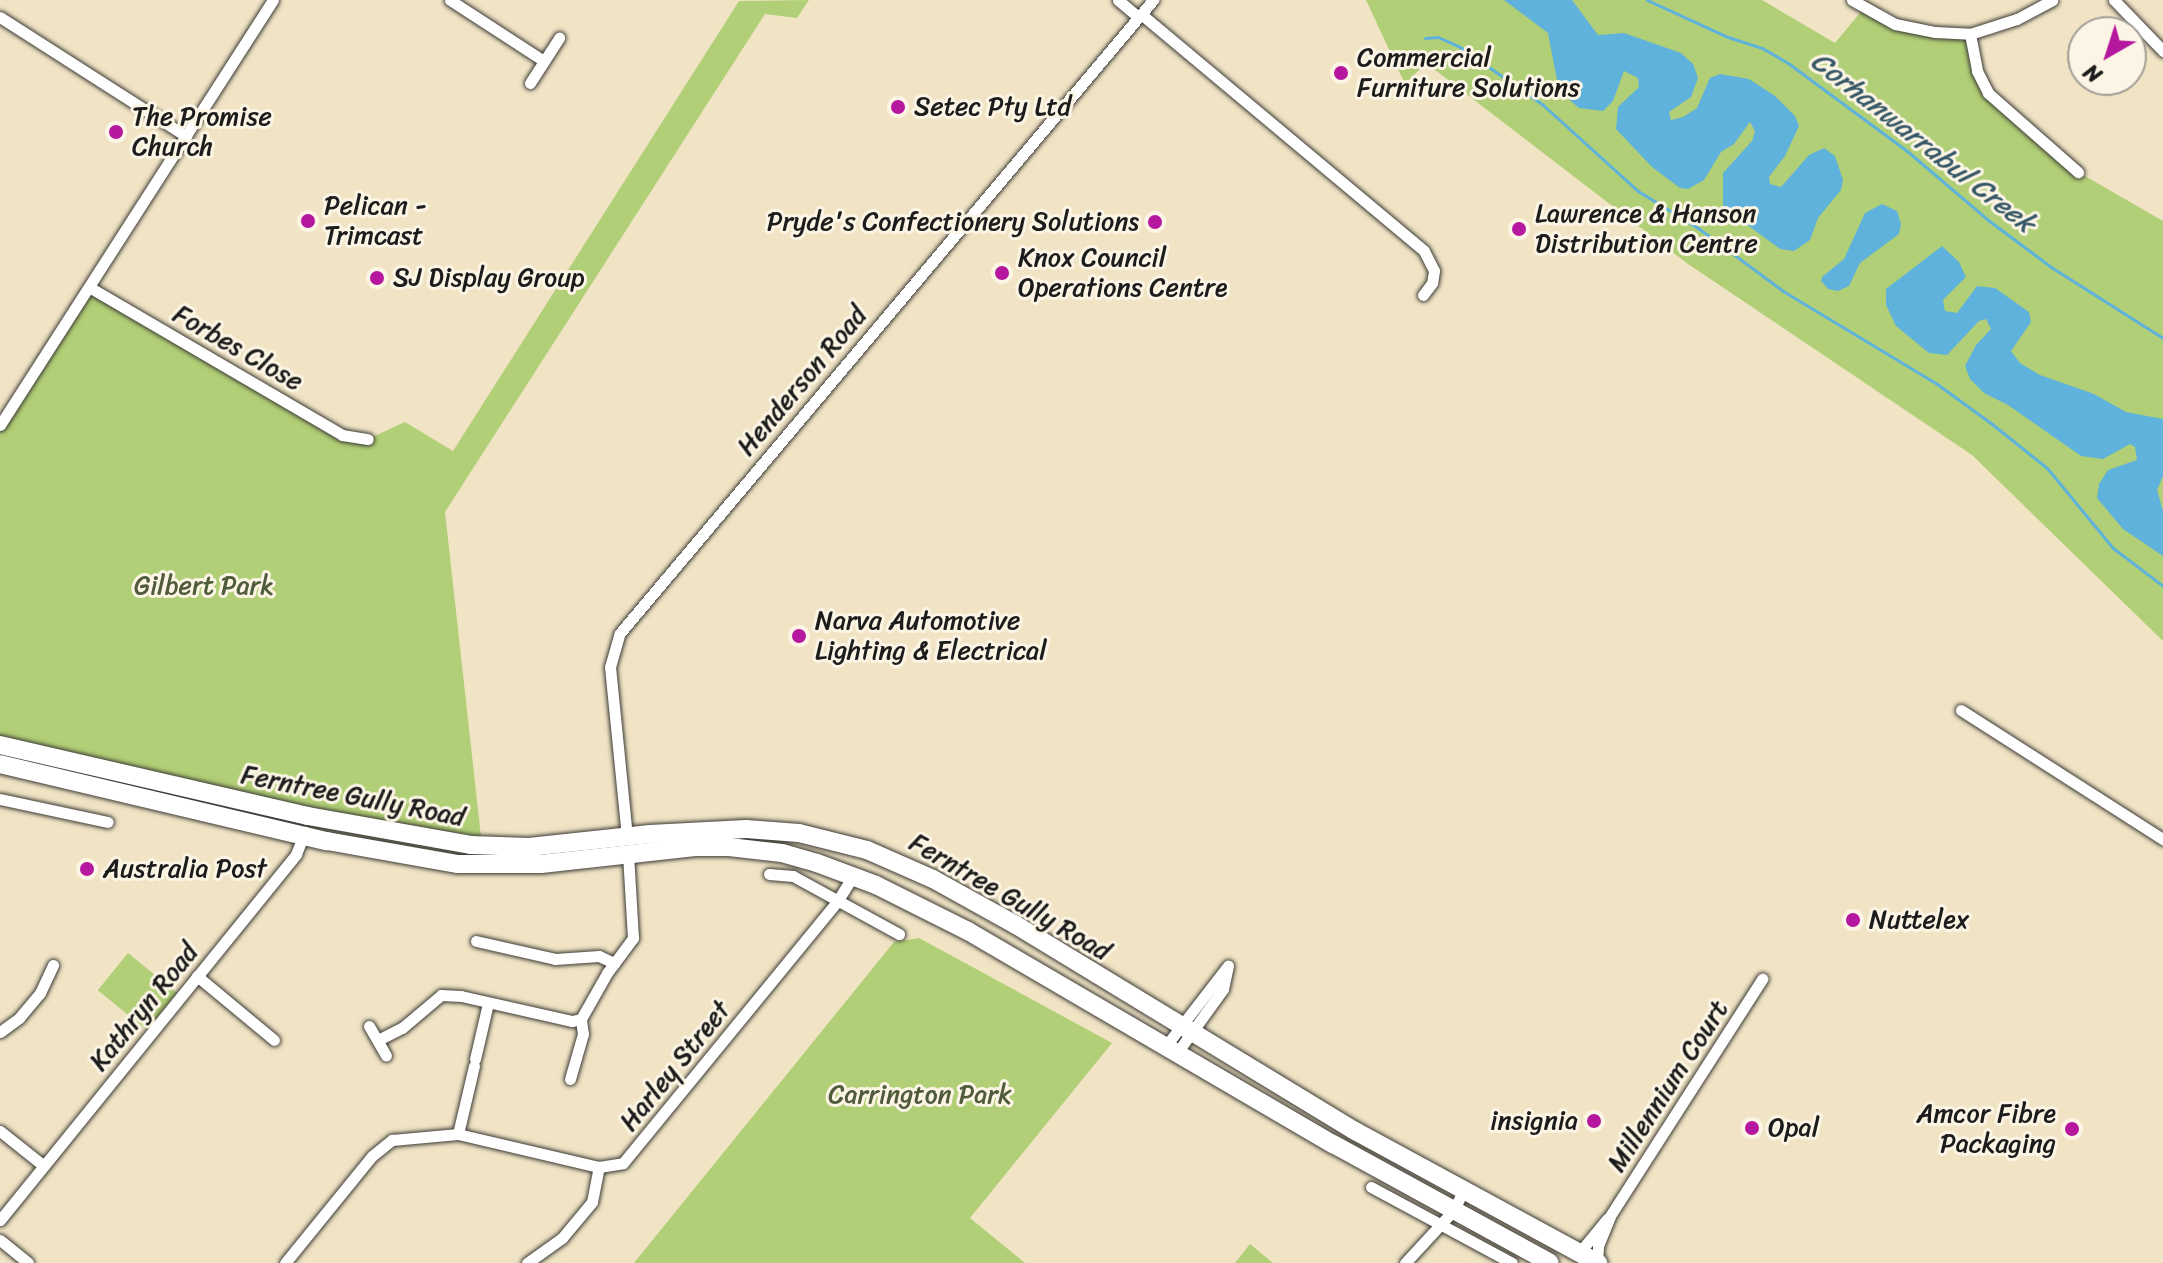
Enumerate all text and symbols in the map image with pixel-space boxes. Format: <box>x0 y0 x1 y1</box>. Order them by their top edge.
north arrow <box>2067 16 2147 96</box>
place label: Commercial Furniture Solutions <box>1357 42 1581 104</box>
water label: Corhanwarrabul Creek <box>1804 44 2042 240</box>
text: N <box>2075 54 2111 93</box>
marker: Commercial Furniture Solutions <box>1332 64 1350 82</box>
place label: Setec Pty Ltd <box>914 91 1073 123</box>
marker: Setec Pty Ltd <box>889 98 907 116</box>
place label: The Promise Church <box>132 101 270 162</box>
marker: The Promise Church <box>107 123 125 141</box>
place label: Pelican - Trimcast <box>324 190 427 252</box>
place label: Lawrence & Hanson Distribution Centre <box>1535 198 1759 260</box>
place label: Pryde's Confectionery Solutions <box>764 206 1139 238</box>
marker: Pelican - Trimcast <box>299 212 317 230</box>
marker: Pryde's Confectionery Solutions <box>1146 213 1164 231</box>
marker: Lawrence & Hanson Distribution Centre <box>1510 220 1528 238</box>
place label: Knox Council Operations Centre <box>1018 242 1228 304</box>
place label: SJ Display Group <box>393 262 585 294</box>
marker: Knox Council Operations Centre <box>993 264 1011 282</box>
marker: SJ Display Group <box>368 269 386 287</box>
street label: Forbes Close <box>167 298 309 398</box>
street label: Henderson Road <box>731 300 873 462</box>
park label: Gilbert Park <box>134 570 274 602</box>
place label: Narva Automotive Lighting & Electrical <box>815 605 1046 666</box>
marker: Narva Automotive Lighting & Electrical <box>790 627 808 645</box>
street label: Ferntree Gully Road <box>239 759 467 833</box>
street label: Ferntree Gully Road <box>904 827 1116 967</box>
place label: Australia Post <box>103 853 268 885</box>
marker: Australia Post <box>78 860 96 878</box>
place label: Nuttelex <box>1869 904 1969 936</box>
marker: Nuttelex <box>1844 911 1862 929</box>
street label: Kathryn Road <box>83 937 205 1077</box>
street label: Harley Street <box>613 995 737 1137</box>
street label: Millennium Court <box>1601 995 1735 1177</box>
park label: Carrington Park <box>828 1079 1012 1111</box>
place label: Amcor Fibre Packaging <box>1916 1098 2056 1160</box>
place label: insignia <box>1490 1105 1578 1137</box>
marker: insignia <box>1585 1112 1603 1130</box>
place label: Opal <box>1768 1112 1819 1144</box>
marker: Opal <box>1743 1119 1761 1137</box>
marker: Amcor Fibre Packaging <box>2063 1120 2081 1138</box>

